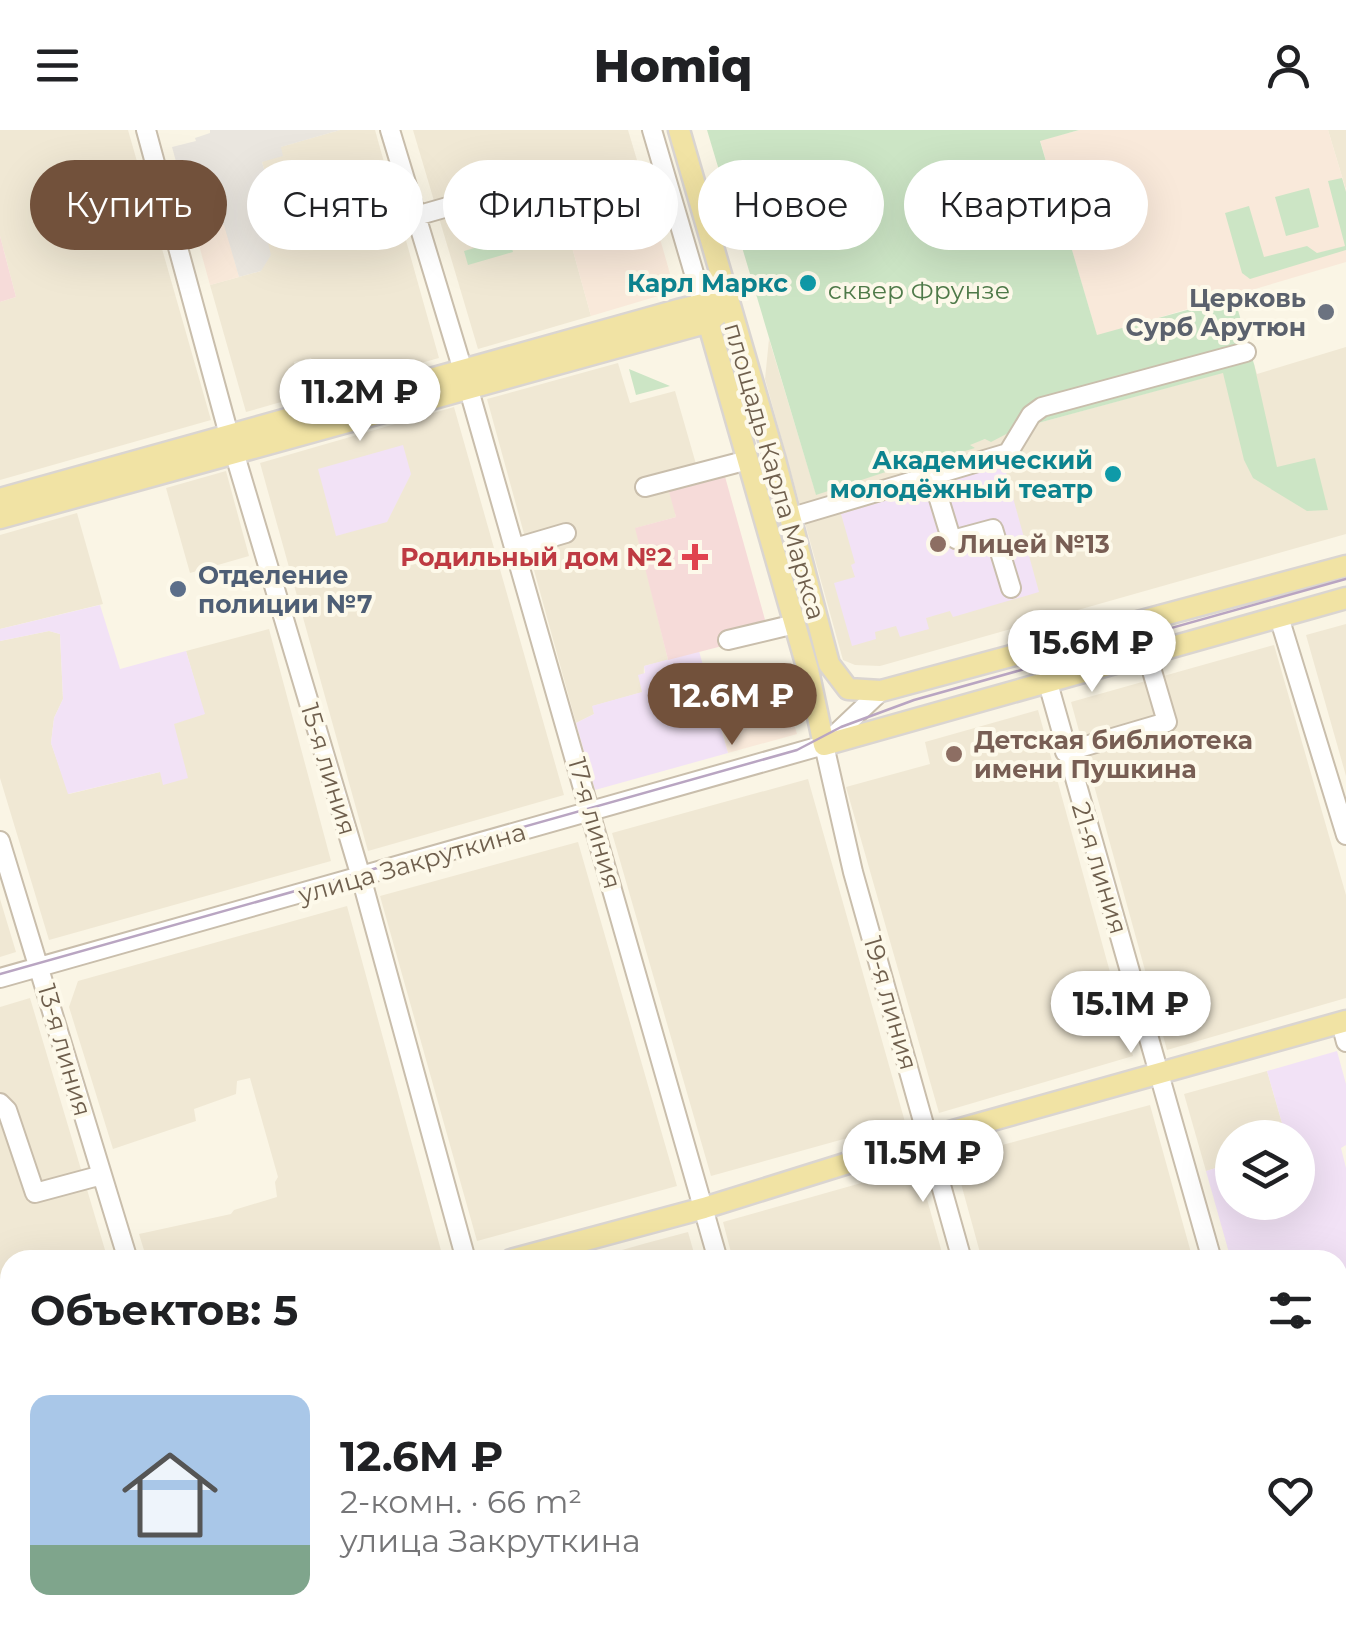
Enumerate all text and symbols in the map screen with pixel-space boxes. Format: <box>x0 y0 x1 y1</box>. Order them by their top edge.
icon: menu <box>30 38 85 93</box>
text: Homiq <box>594 38 752 93</box>
icon: person <box>1261 38 1316 93</box>
chip: Купить <box>30 160 227 250</box>
chip: Снять <box>247 160 423 250</box>
chip: Фильтры <box>443 160 678 250</box>
chip: Новое <box>698 160 884 250</box>
chip: Квартира <box>904 160 1148 250</box>
place label: Карл Маркс <box>627 268 788 298</box>
marker: Карл Маркс <box>797 272 819 294</box>
park label: сквер Фрунзе <box>828 275 1010 305</box>
place label: Церковь Сурб Арутюн <box>1126 283 1306 342</box>
marker: Церковь Сурб Арутюн <box>1315 301 1337 323</box>
street label: площадь Карла Маркса <box>718 319 832 623</box>
pin: 11.2M ₽ <box>268 359 452 444</box>
text: 11.2M ₽ <box>301 372 419 411</box>
place label: Академический молодёжный театр <box>830 445 1093 504</box>
marker: Академический молодёжный театр <box>1102 463 1124 485</box>
place label: Лицей №13 <box>958 529 1110 559</box>
marker: Лицей №13 <box>927 533 949 555</box>
place label: Родильный дом №2 <box>400 542 672 572</box>
marker: Родильный дом №2 <box>682 544 708 570</box>
place label: Отделение полиции №7 <box>198 560 372 619</box>
marker: Отделение полиции №7 <box>167 578 189 600</box>
pin: 15.6M ₽ <box>1000 610 1184 695</box>
text: 15.6M ₽ <box>1030 623 1154 662</box>
pin: 12.6M ₽ <box>640 663 824 748</box>
text: 12.6M ₽ <box>670 676 794 715</box>
street label: 15-я линия <box>295 700 363 838</box>
place label: Детская библиотека имени Пушкина <box>974 725 1253 784</box>
marker: Детская библиотека имени Пушкина <box>943 743 965 765</box>
street label: 17-я линия <box>562 754 628 892</box>
street label: 21-я линия <box>1066 799 1134 937</box>
street label: улица Закруткина <box>294 816 529 910</box>
street label: 19-я линия <box>858 933 924 1073</box>
pin: 15.1M ₽ <box>1039 971 1223 1056</box>
street label: 13-я линия <box>32 980 98 1120</box>
text: 15.1M ₽ <box>1073 984 1189 1023</box>
pin: 11.5M ₽ <box>831 1120 1015 1205</box>
map controls <box>1215 1120 1315 1220</box>
button: layers <box>1215 1120 1315 1220</box>
text: 11.5M ₽ <box>865 1133 981 1172</box>
icon: filters <box>1263 1283 1318 1338</box>
text: Объектов: 5 <box>30 1284 298 1336</box>
text: 12.6M ₽ <box>340 1430 503 1482</box>
icon: home <box>110 1435 230 1555</box>
icon: heart <box>1263 1468 1318 1523</box>
text: 2-комн. · 66 m² <box>340 1482 582 1521</box>
text: улица Закруткина <box>340 1521 641 1560</box>

